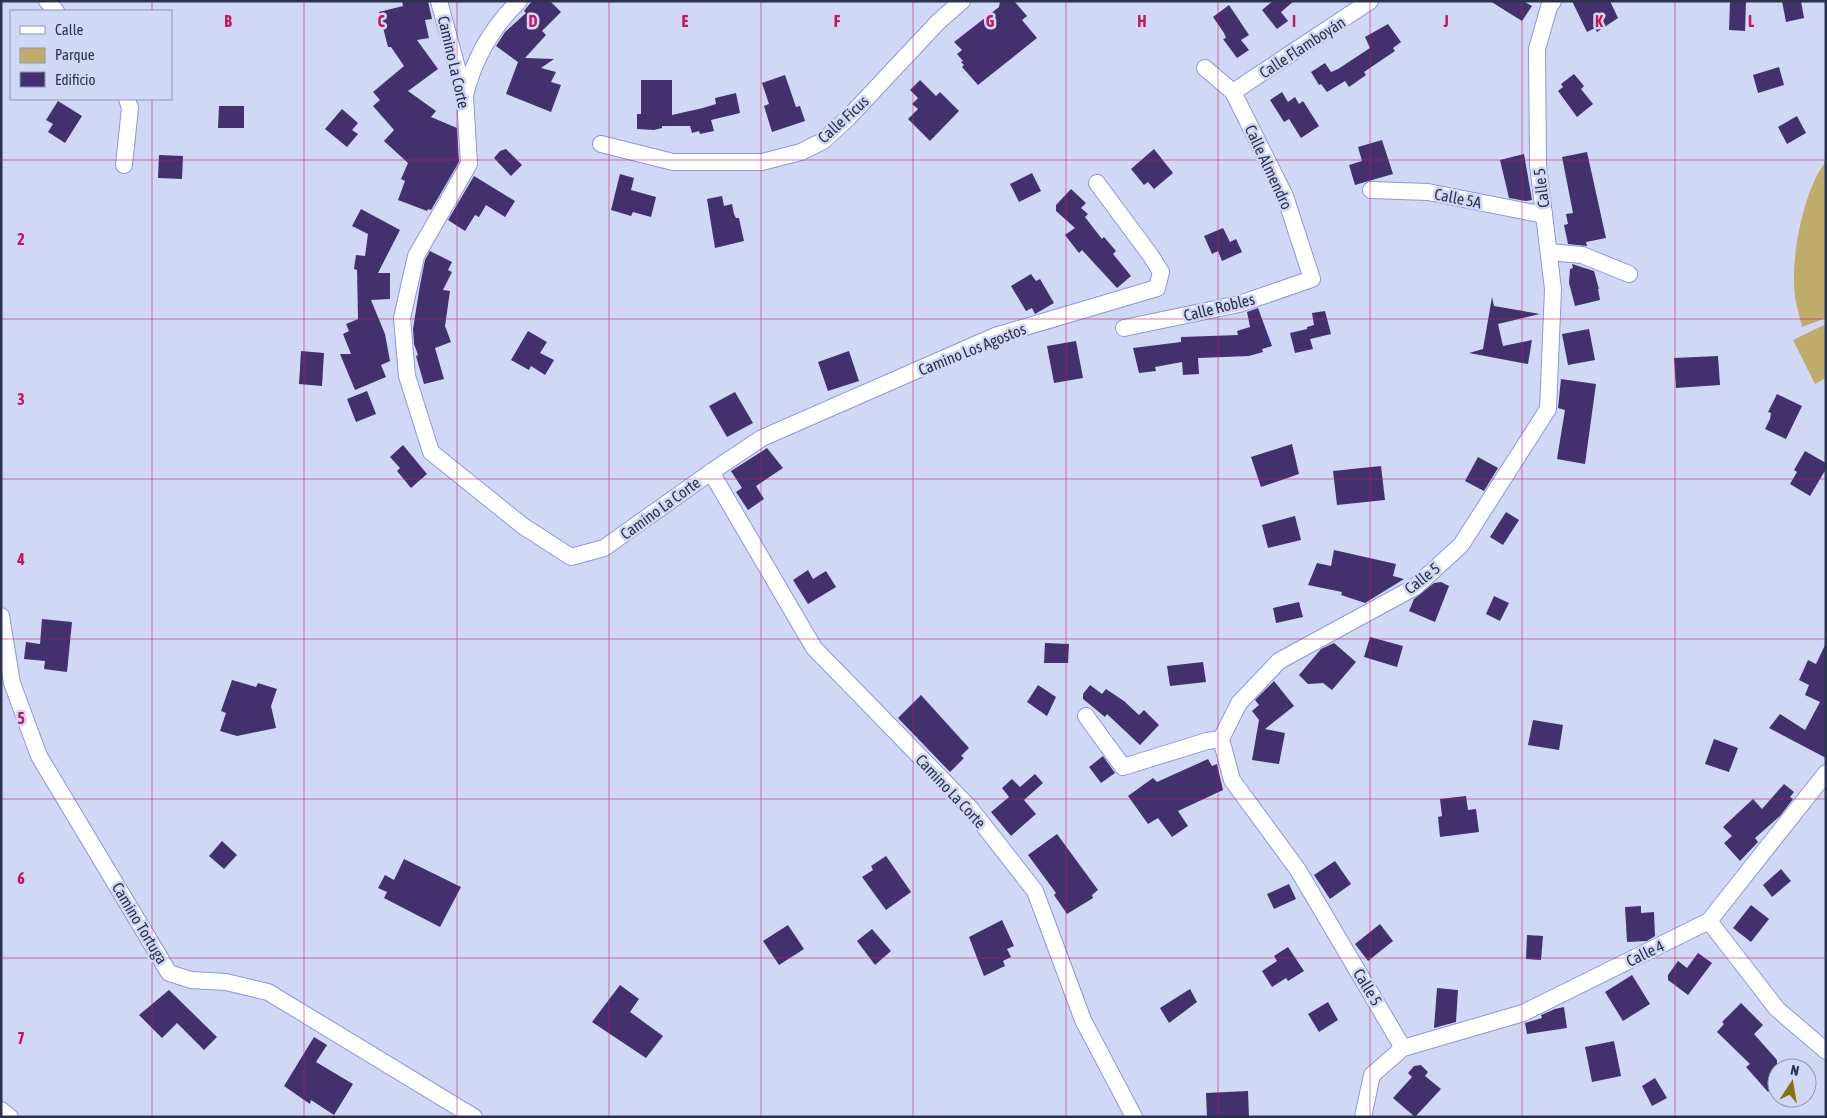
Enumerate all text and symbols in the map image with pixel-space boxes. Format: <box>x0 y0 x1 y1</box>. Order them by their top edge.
legend <box>10 10 172 100</box>
text: B <box>224 12 232 30</box>
text: C <box>377 12 385 30</box>
text: D <box>529 12 538 30</box>
text: E <box>682 12 689 30</box>
text: F <box>834 12 841 30</box>
text: G <box>986 12 995 30</box>
text: H <box>1137 12 1147 30</box>
text: I <box>1292 12 1296 30</box>
text: J <box>1442 12 1449 30</box>
text: K <box>1595 12 1603 30</box>
text: L <box>1748 12 1755 30</box>
street label: Calle Flamboyán <box>1256 13 1349 82</box>
street label: Camino La Corte <box>435 14 473 110</box>
text: Calle <box>55 21 84 38</box>
text: Parque <box>55 46 95 63</box>
text: Edificio <box>55 71 96 88</box>
street label: Calle Ficus <box>814 91 872 146</box>
street label: Calle Almendro <box>1242 122 1296 212</box>
street label: Calle 5 <box>1530 167 1552 209</box>
street label: Calle 5A <box>1433 185 1483 211</box>
text: 2 <box>17 230 25 248</box>
street label: Calle Robles <box>1182 289 1257 325</box>
street label: Camino Los Agostos <box>916 319 1029 380</box>
text: 3 <box>17 390 25 408</box>
street label: Camino La Corte <box>617 473 703 543</box>
text: 4 <box>16 550 25 568</box>
street label: Calle 5 <box>1401 559 1443 597</box>
text: 5 <box>17 709 25 727</box>
street label: Camino La Corte <box>912 750 990 832</box>
text: 6 <box>17 869 25 887</box>
street label: Camino Tortuga <box>108 879 171 967</box>
street label: Calle 4 <box>1623 936 1667 970</box>
street label: Calle 5 <box>1350 965 1386 1009</box>
text: 7 <box>17 1029 25 1047</box>
north arrow <box>1767 1058 1817 1108</box>
text: N <box>1789 1062 1800 1079</box>

